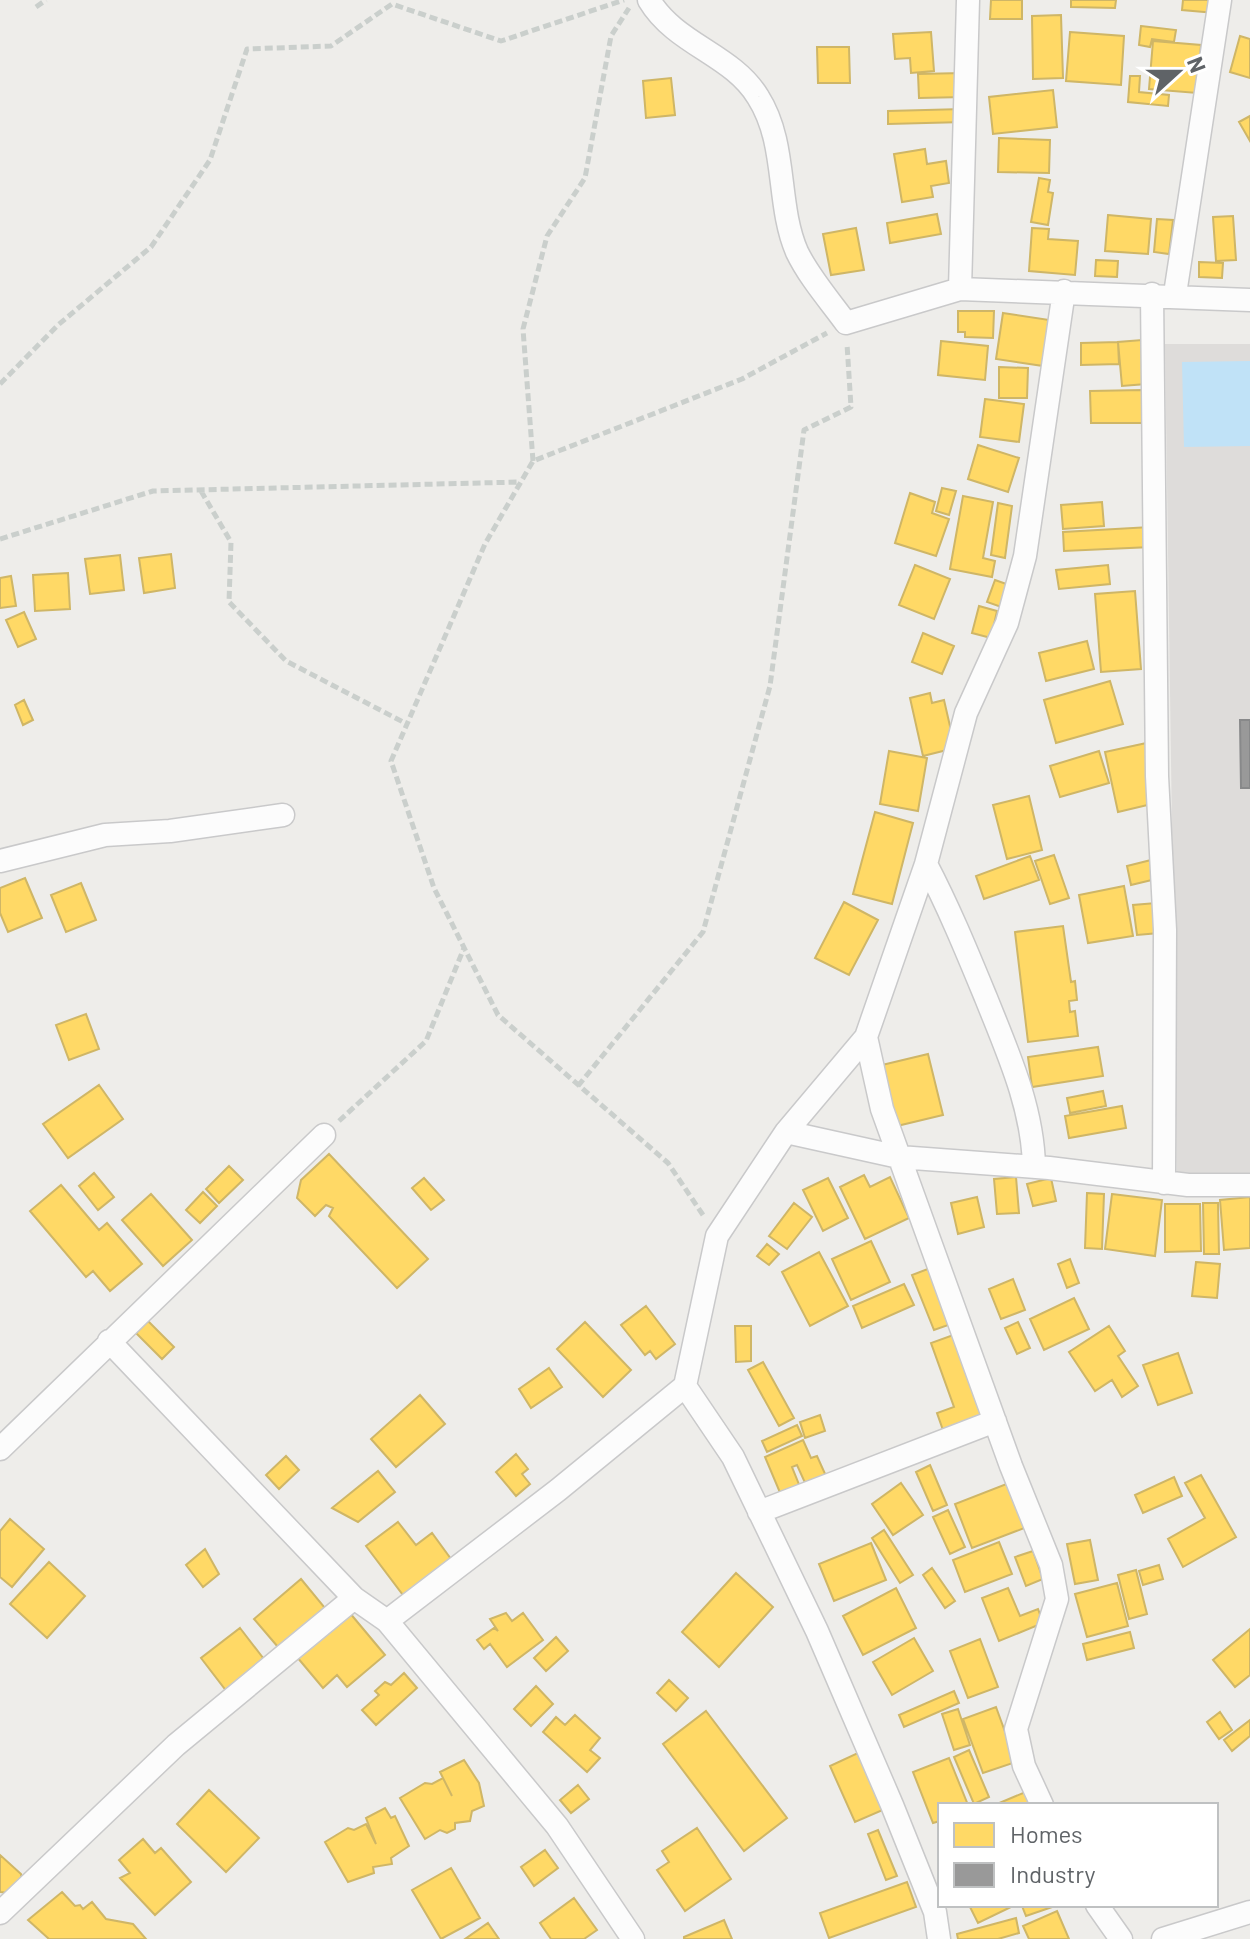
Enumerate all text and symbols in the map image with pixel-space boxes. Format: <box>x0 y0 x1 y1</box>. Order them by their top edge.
north arrow <box>1138 32 1218 112</box>
text: N <box>1183 53 1212 76</box>
legend <box>938 1803 1218 1907</box>
text: Homes <box>1010 1819 1083 1848</box>
text: Industry <box>1010 1859 1096 1888</box>

